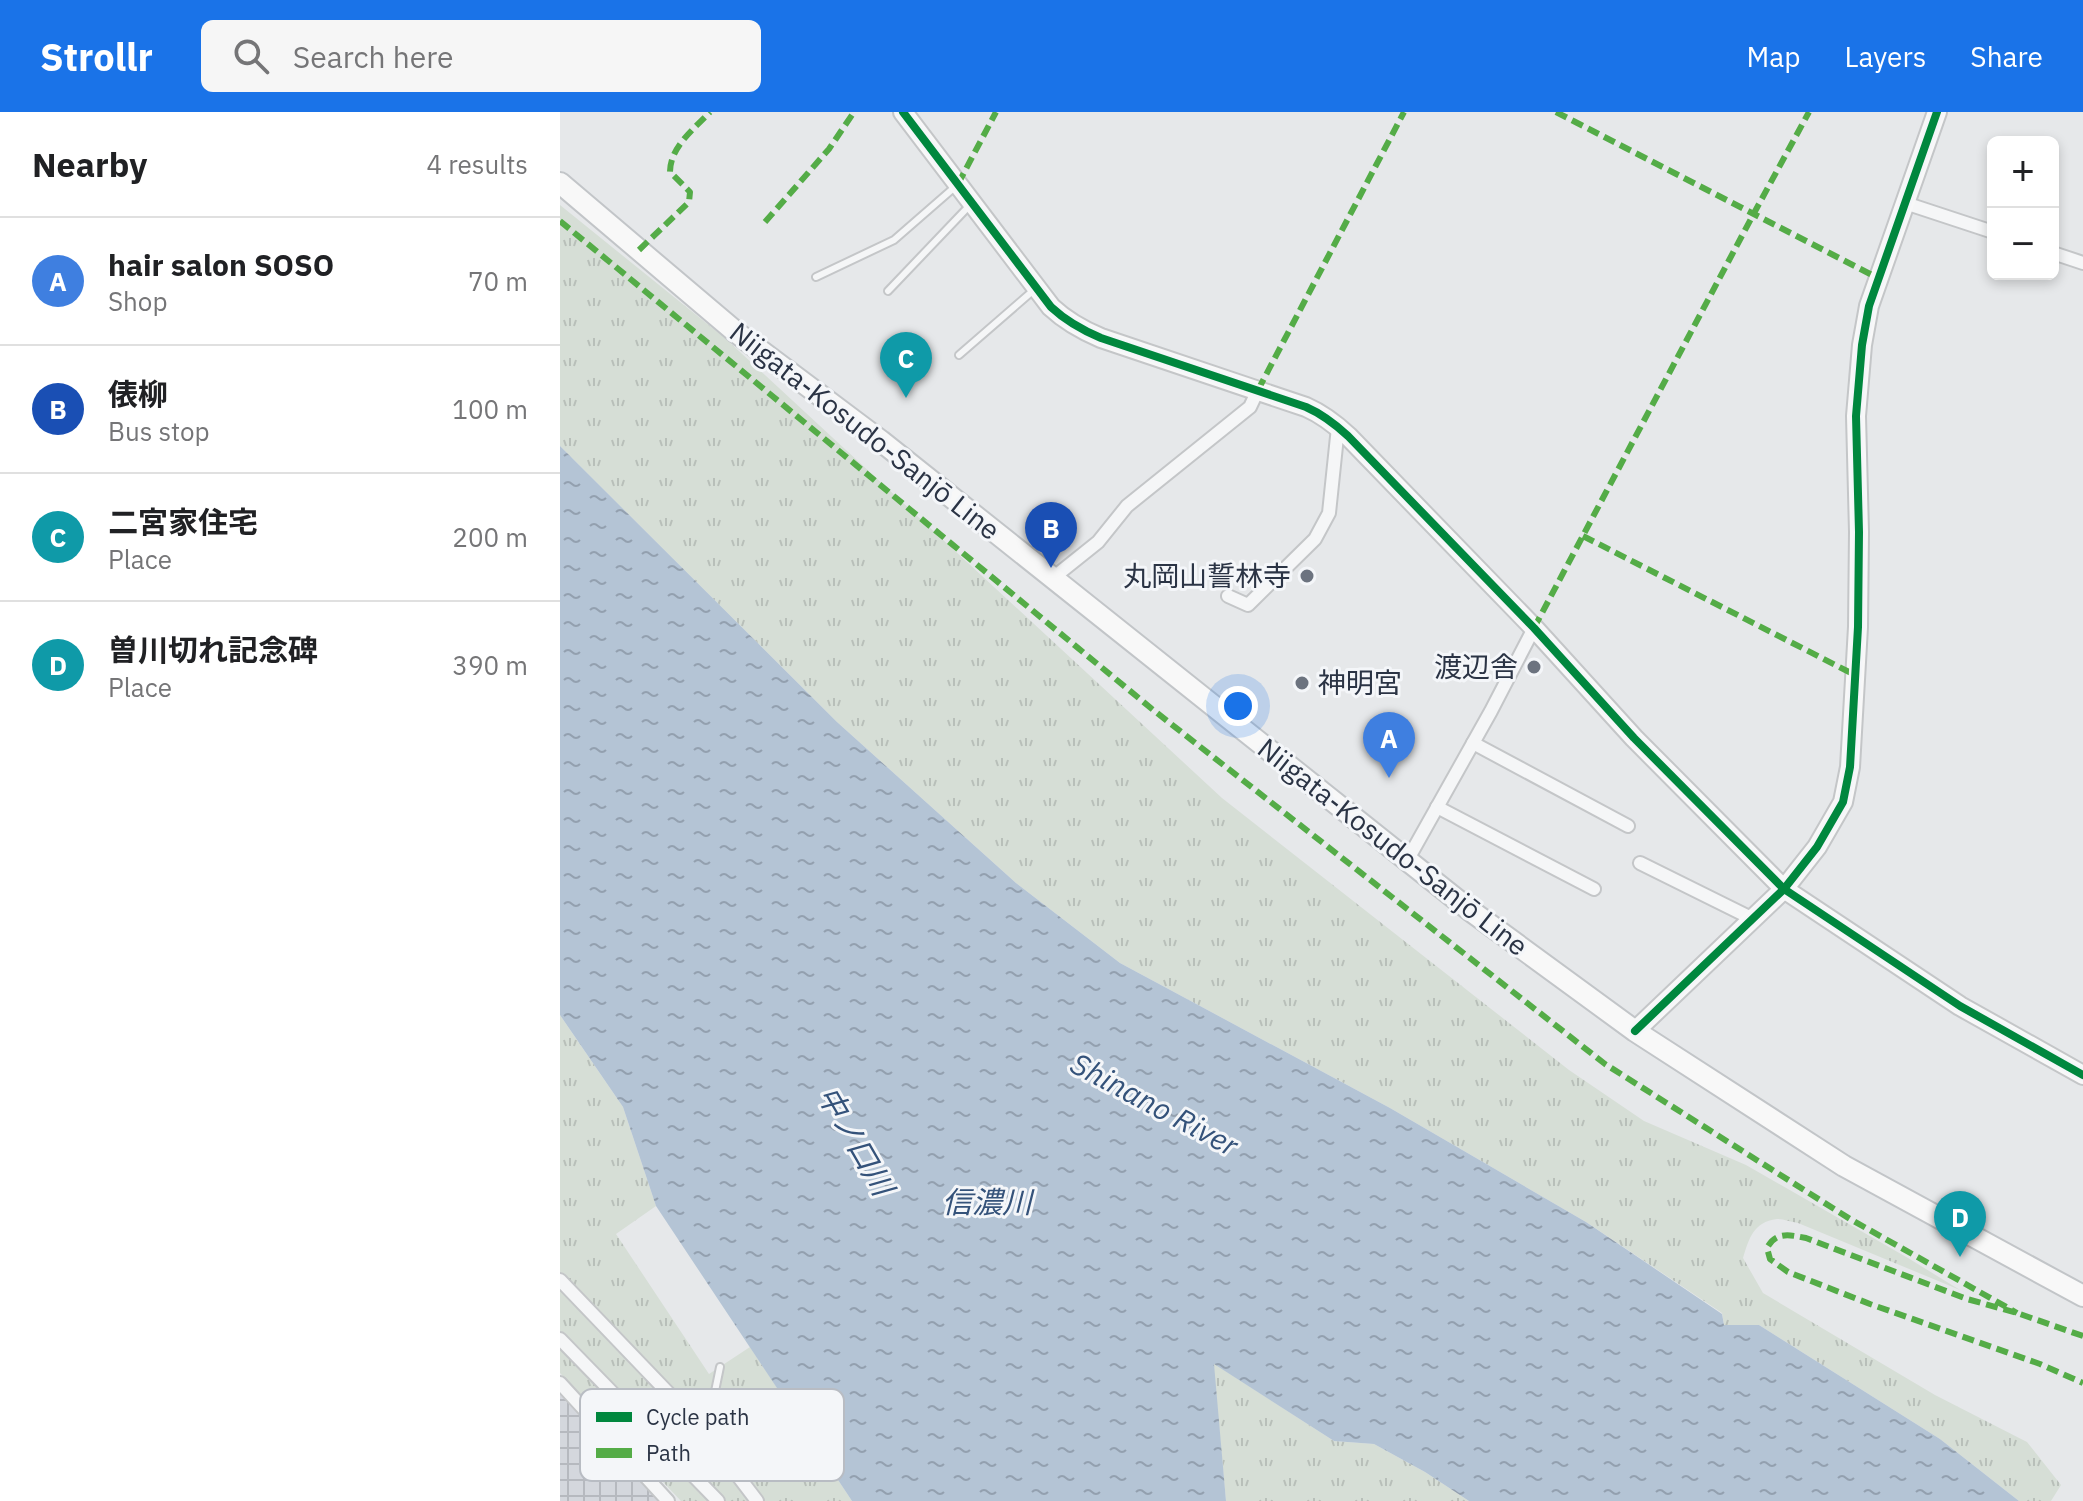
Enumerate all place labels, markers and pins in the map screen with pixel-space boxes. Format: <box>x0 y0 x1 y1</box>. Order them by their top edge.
pin: C <box>880 332 932 398</box>
pin: B <box>1025 502 1077 568</box>
place label: 丸岡山誓林寺 <box>1123 557 1291 594</box>
marker: 丸岡山誓林寺 <box>1298 567 1316 585</box>
place label: 渡辺舎 <box>1434 648 1518 685</box>
marker: 渡辺舎 <box>1525 658 1543 676</box>
place label: 神明宮 <box>1318 664 1402 701</box>
marker: 神明宮 <box>1293 674 1311 692</box>
pin: A <box>1363 712 1415 778</box>
pin: D <box>1934 1191 1986 1257</box>

